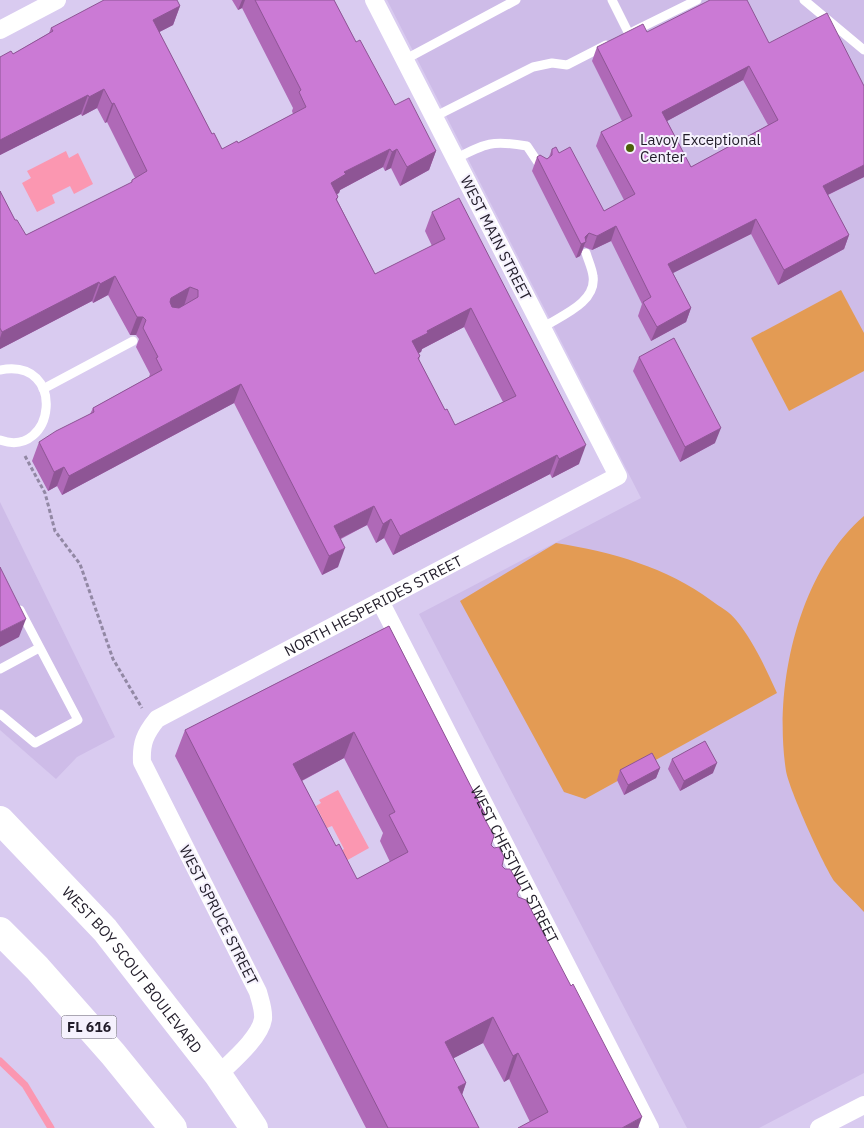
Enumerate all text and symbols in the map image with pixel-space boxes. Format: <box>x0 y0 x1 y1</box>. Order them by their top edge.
place label: Lavoy Exceptional Center <box>640 130 761 166</box>
marker: Lavoy Exceptional Center <box>624 142 636 154</box>
street label: WEST MAIN STREET <box>456 172 536 304</box>
street label: NORTH HESPERIDES STREET <box>281 550 466 660</box>
street label: WEST CHESTNUT STREET <box>467 783 563 947</box>
street label: WEST SPRUCE STREET <box>175 842 263 989</box>
street label: WEST BOY SCOUT BOULEVARD <box>59 882 207 1057</box>
road number: FL 616 <box>62 1016 116 1038</box>

